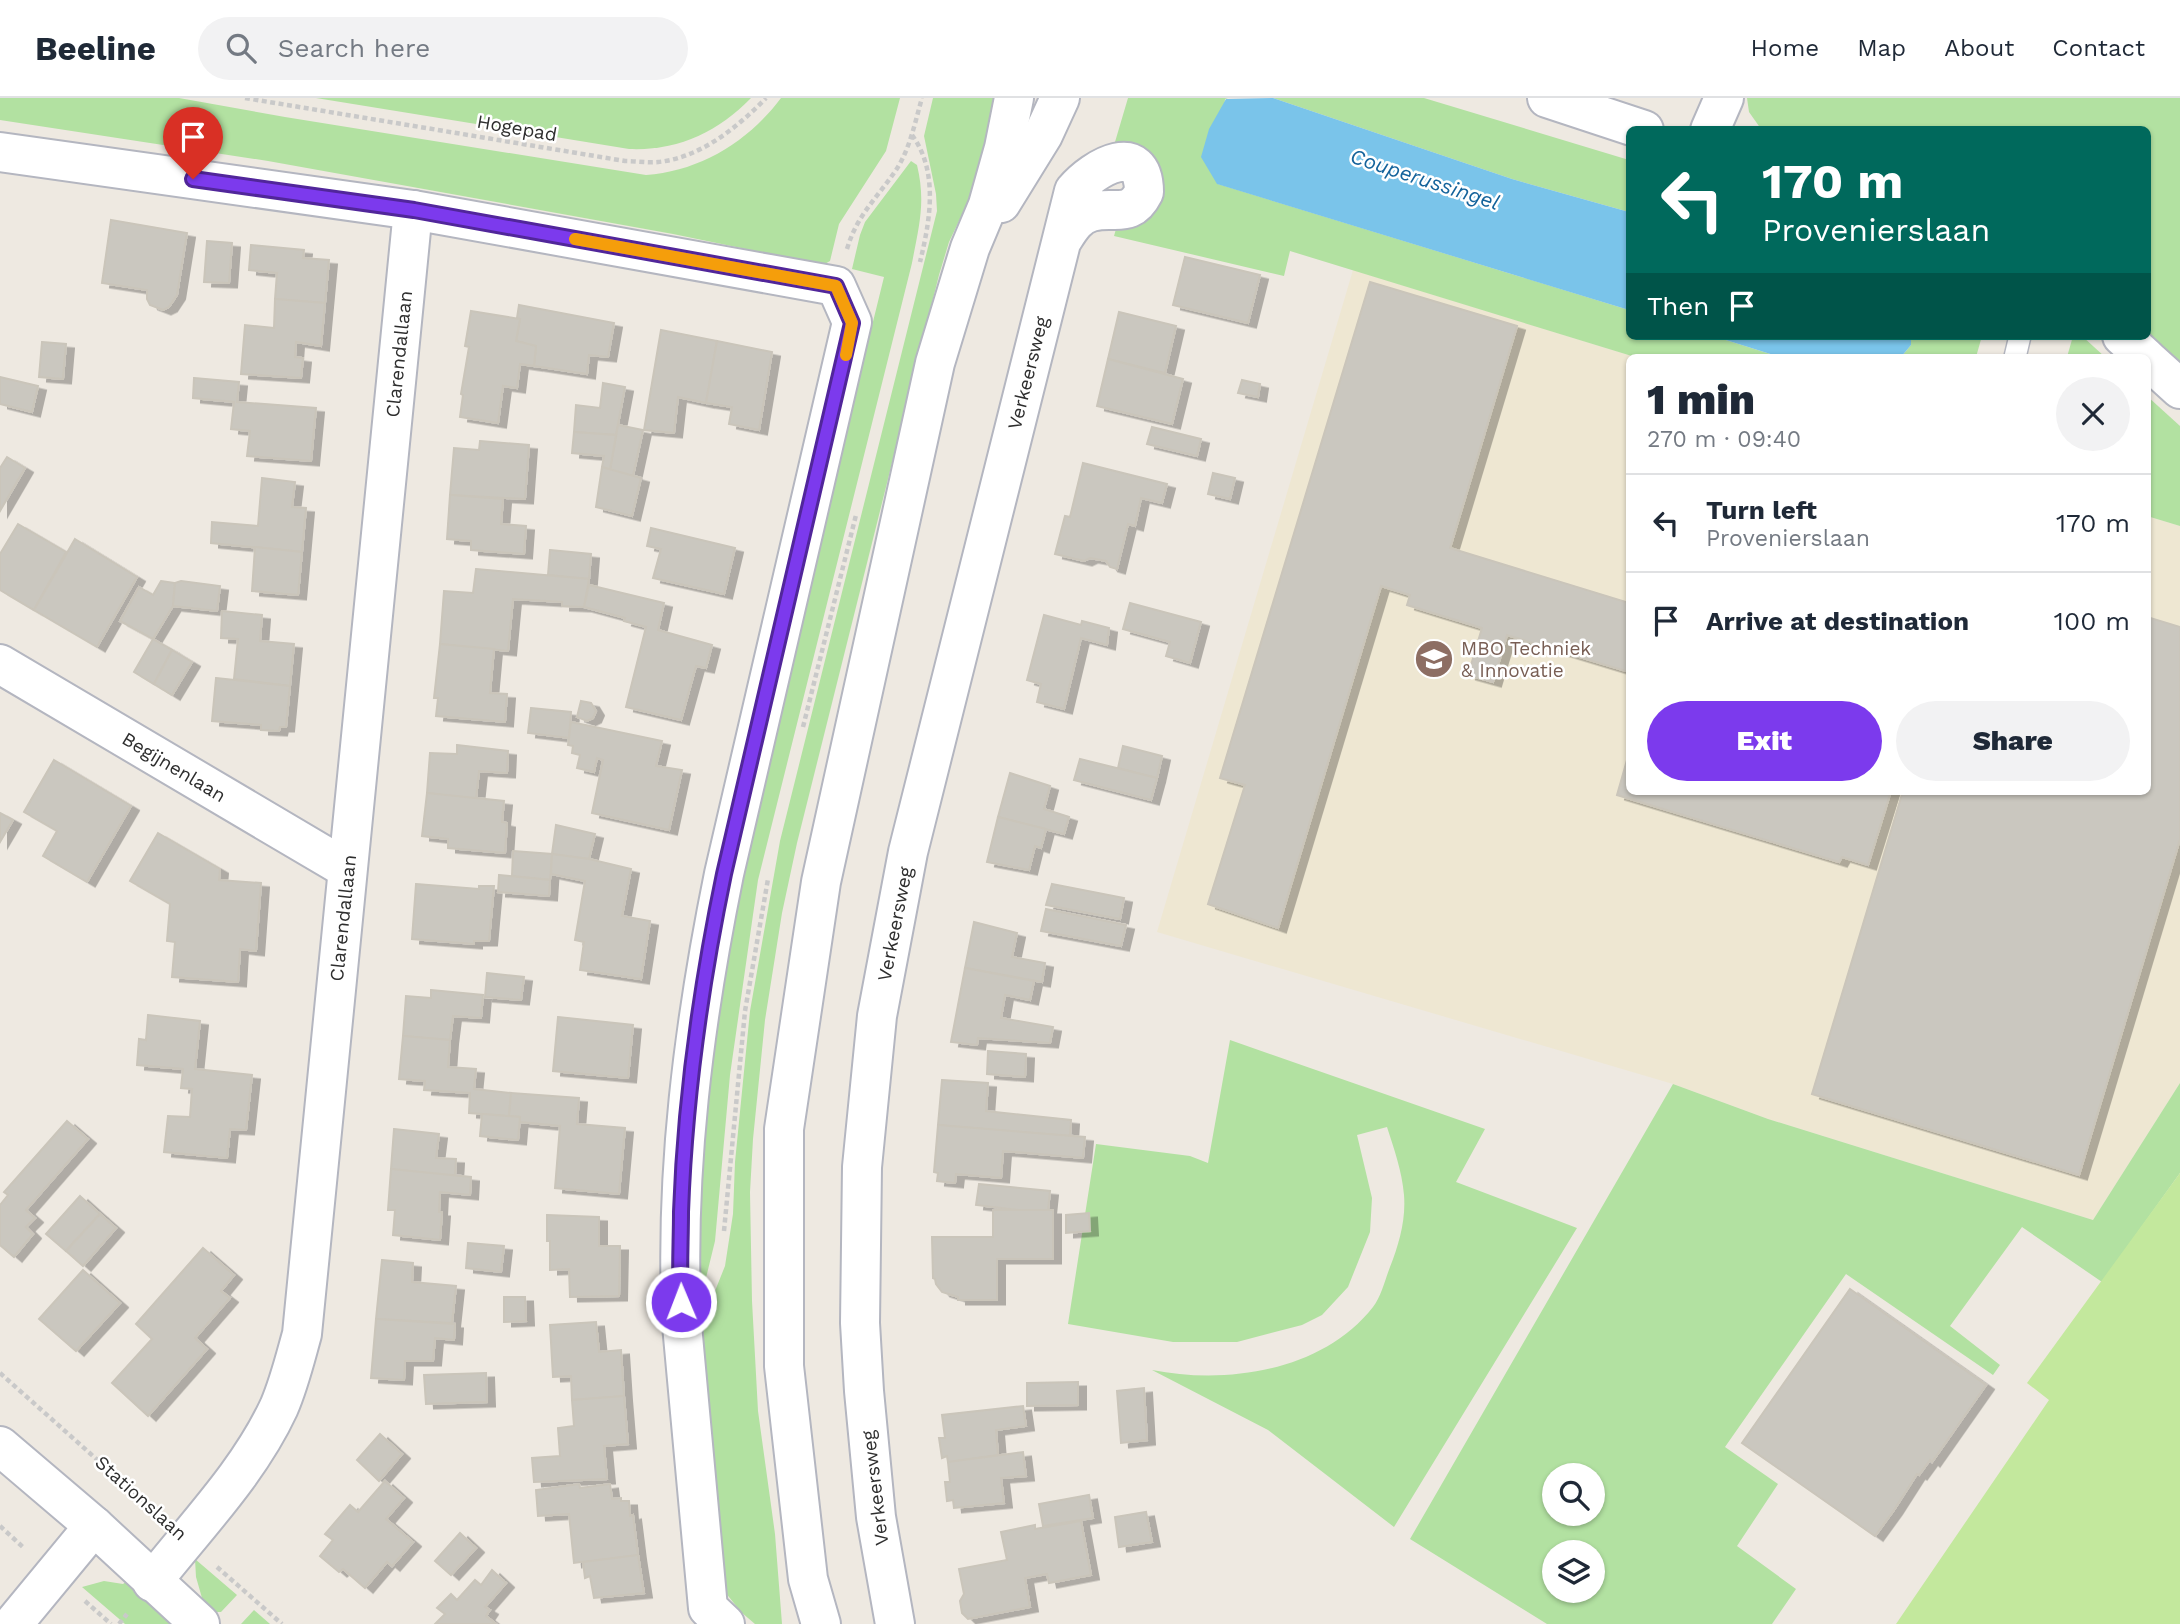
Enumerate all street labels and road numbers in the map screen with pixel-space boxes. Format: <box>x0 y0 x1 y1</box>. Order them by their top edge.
street label: Hogepad <box>475 110 559 146</box>
street label: Clarendallaan <box>381 289 417 419</box>
street label: Verkeersweg <box>1003 313 1053 432</box>
street label: Begijnenlaan <box>118 727 230 807</box>
street label: Clarendallaan <box>325 853 361 983</box>
street label: Verkeersweg <box>873 864 918 983</box>
street label: Verkeersweg <box>856 1428 893 1547</box>
street label: Stationslaan <box>90 1451 192 1545</box>

